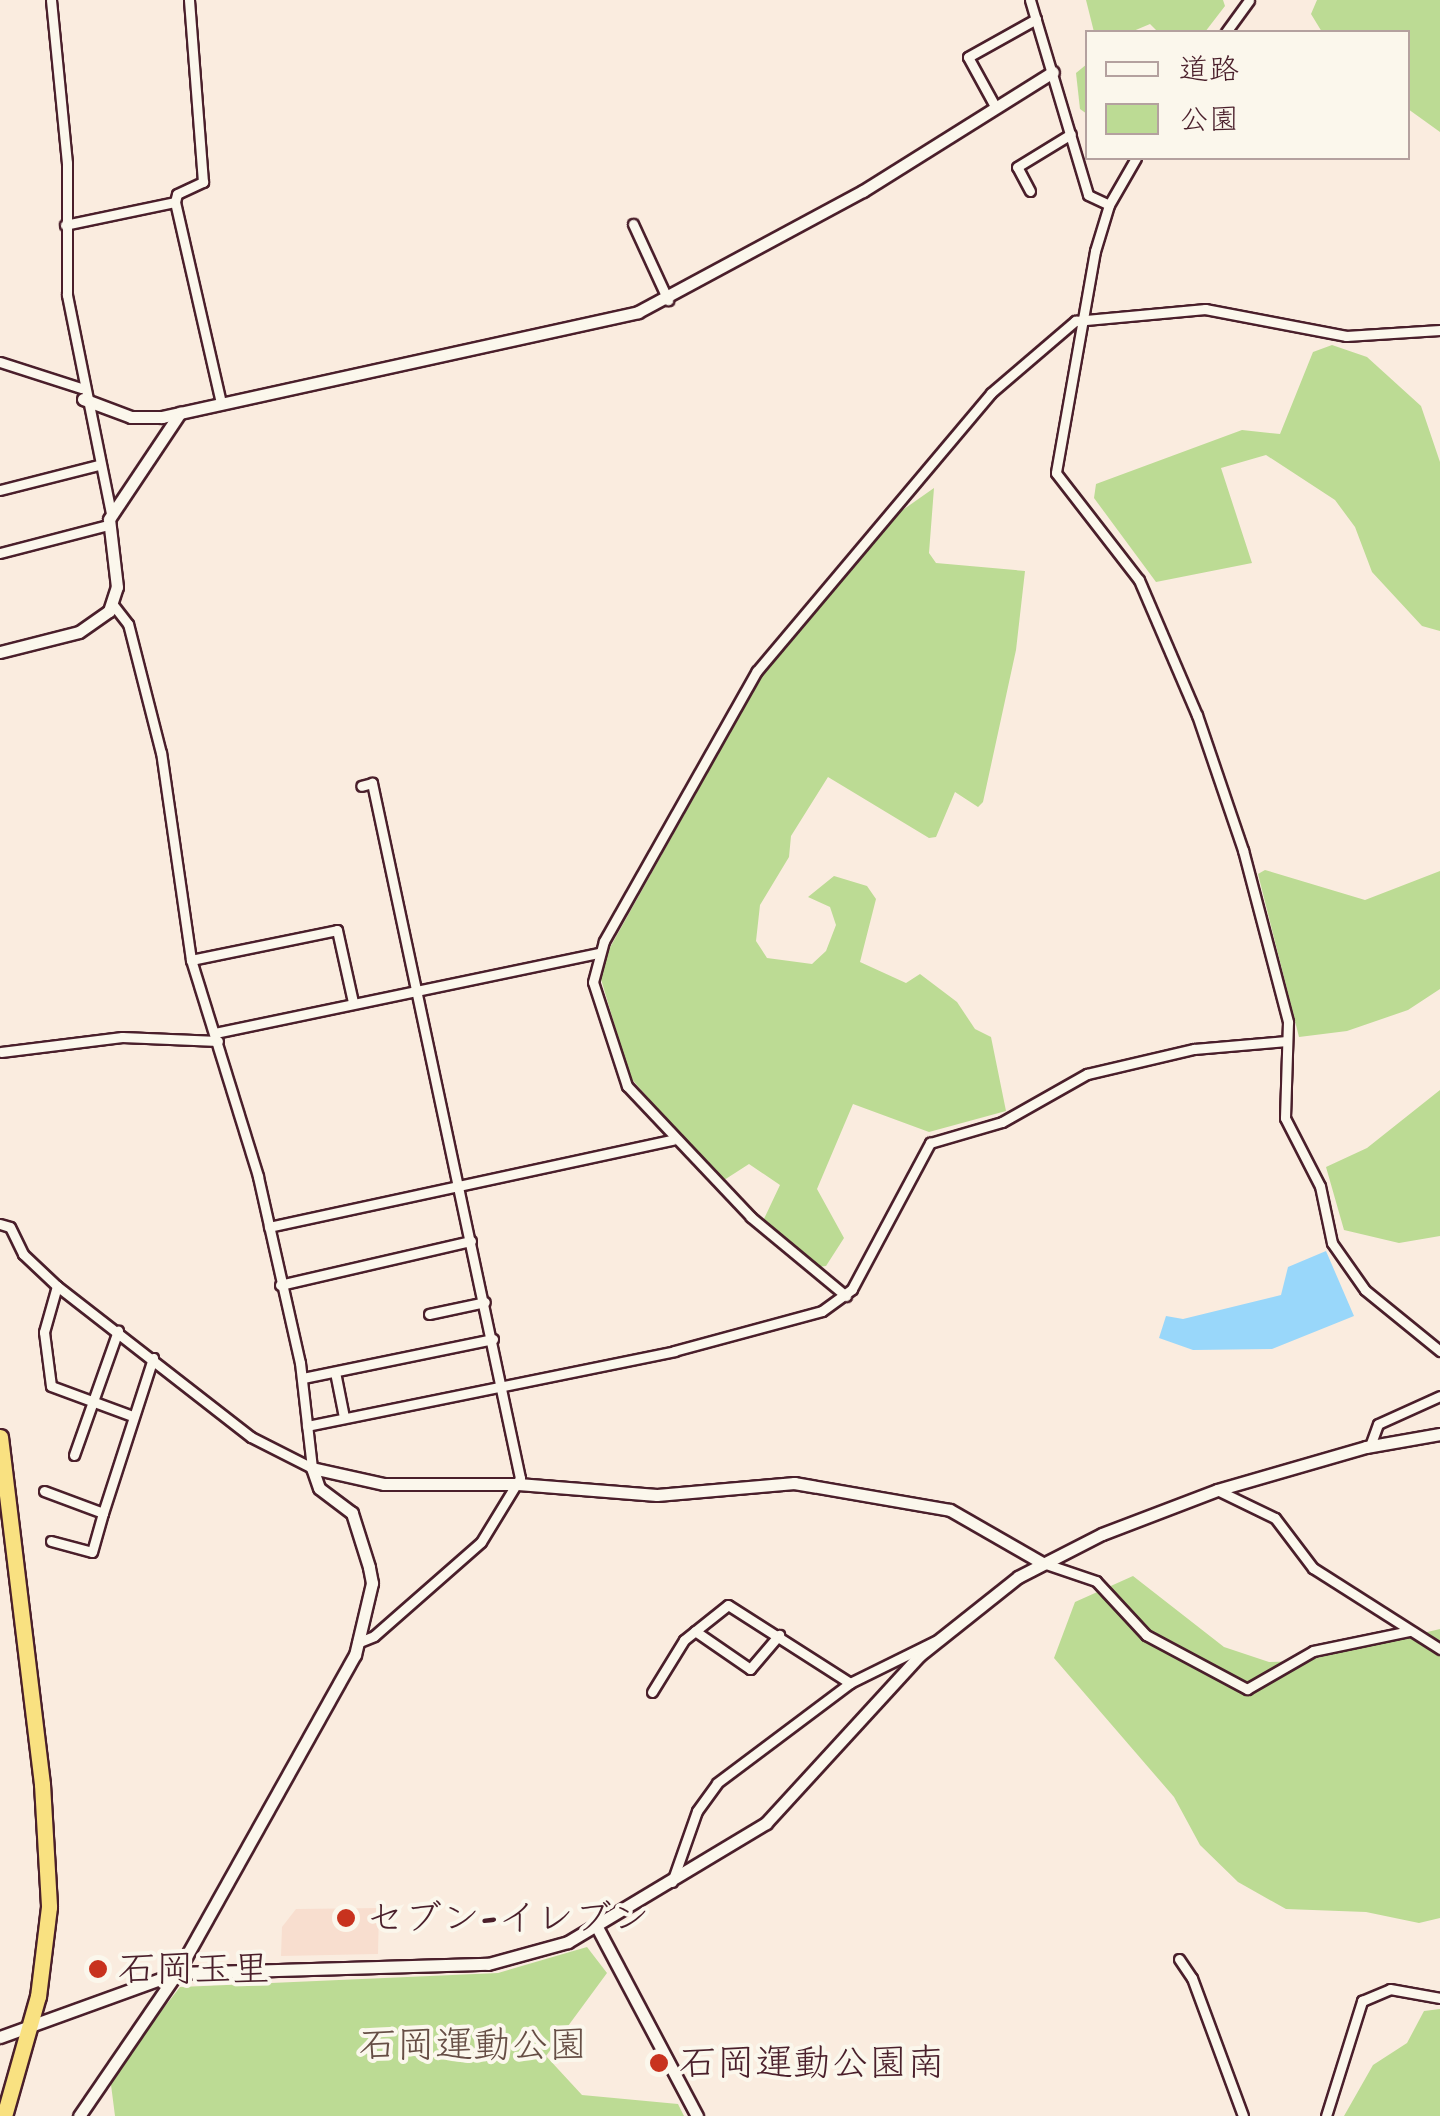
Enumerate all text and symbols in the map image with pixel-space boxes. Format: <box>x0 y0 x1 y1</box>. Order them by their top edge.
legend <box>1085 30 1410 160</box>
text: 道路 <box>1179 42 1239 96</box>
text: 公園 <box>1179 92 1239 146</box>
place label: セブン-イレブン <box>366 1895 650 1941</box>
marker: セブン-イレブン <box>335 1907 357 1929</box>
place label: 石岡玉里 <box>118 1946 270 1992</box>
marker: 石岡玉里 <box>87 1958 109 1980</box>
park label: 石岡運動公園 <box>359 2022 587 2068</box>
place label: 石岡運動公園南 <box>679 2040 945 2086</box>
marker: 石岡運動公園南 <box>648 2052 670 2074</box>

